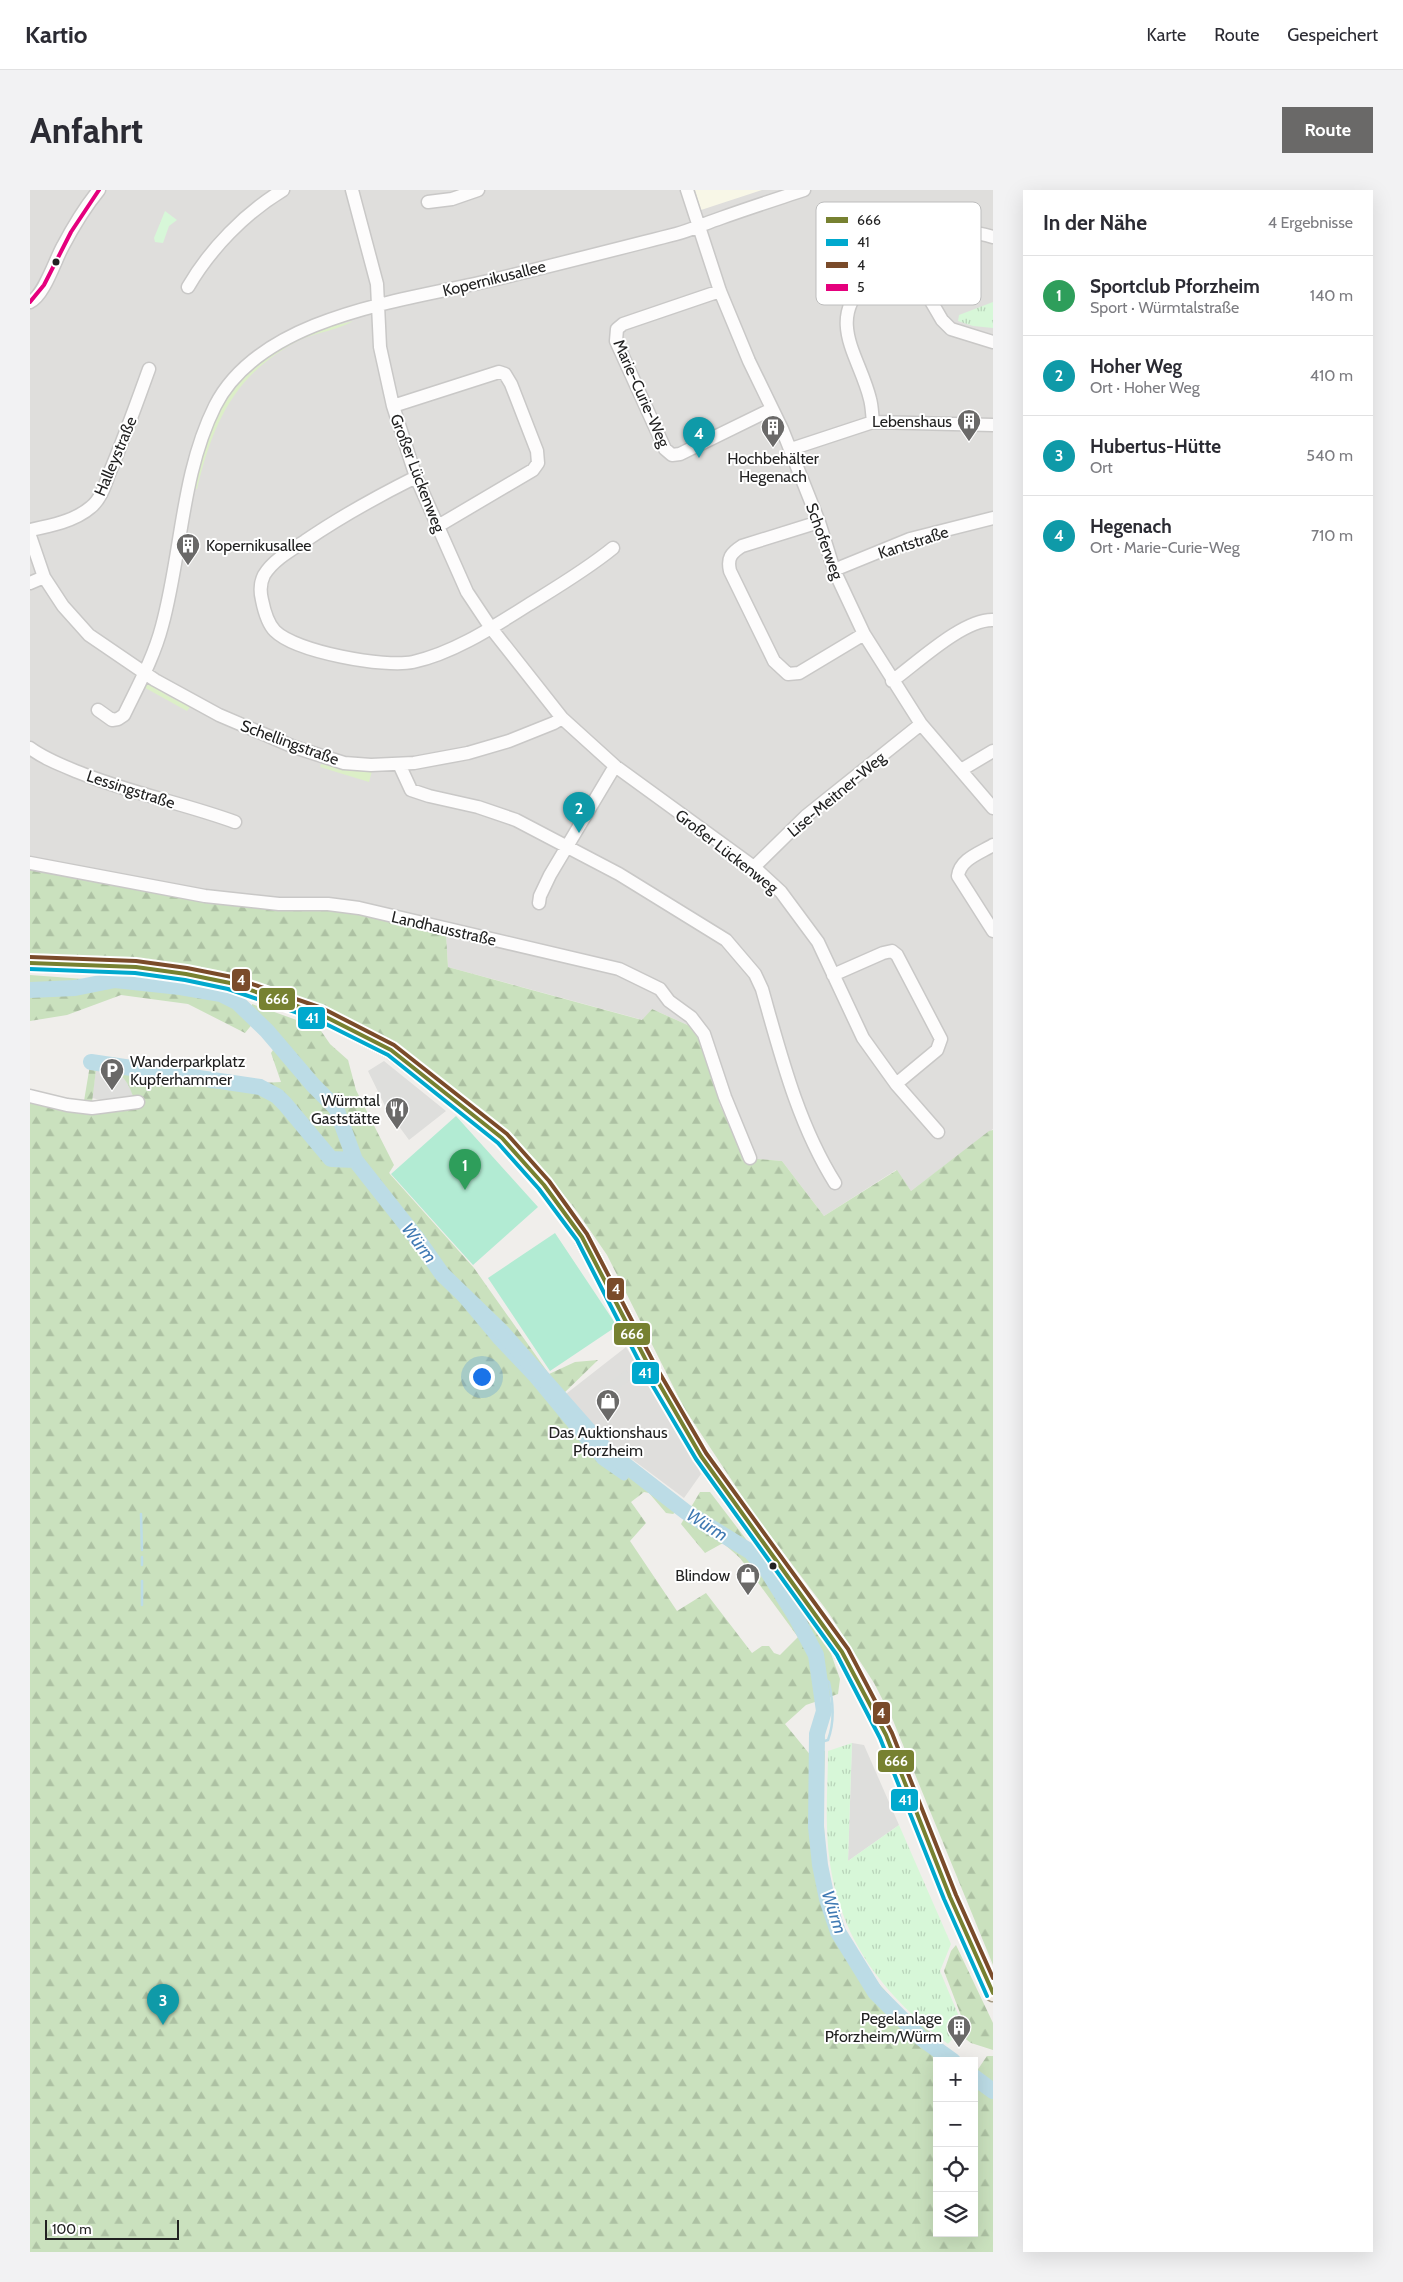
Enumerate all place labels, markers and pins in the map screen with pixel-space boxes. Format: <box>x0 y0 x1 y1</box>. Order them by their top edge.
unlabelled marker <box>51 257 61 267</box>
building icon: Lebenshaus <box>956 408 982 442</box>
place label: Lebenshaus <box>872 412 952 431</box>
building icon: Hochbehälter Hegenach <box>760 414 786 448</box>
pin: 4 <box>683 417 715 458</box>
place label: Hochbehälter Hegenach <box>727 449 820 486</box>
building icon: Kopernikusallee <box>175 532 201 566</box>
place label: Kopernikusallee <box>206 536 312 555</box>
pin: 2 <box>563 792 595 833</box>
place label: Wanderparkplatz Kupferhammer <box>130 1052 246 1089</box>
parking icon: Wanderparkplatz Kupferhammer <box>99 1057 125 1091</box>
place label: Würmtal Gaststätte <box>311 1091 380 1128</box>
restaurant icon: Würmtal Gaststätte <box>384 1096 410 1130</box>
pin: 1 <box>449 1149 481 1190</box>
shop icon: Das Auktionshaus Pforzheim <box>595 1388 621 1422</box>
place label: Das Auktionshaus Pforzheim <box>548 1423 668 1460</box>
unlabelled marker <box>768 1561 778 1571</box>
shop icon: Blindow <box>735 1562 761 1596</box>
place label: Blindow <box>675 1566 730 1585</box>
pin: 3 <box>147 1984 179 2025</box>
place label: Pegelanlage Pforzheim/Würm <box>825 2009 942 2046</box>
building icon: Pegelanlage Pforzheim/Würm <box>946 2014 972 2048</box>

